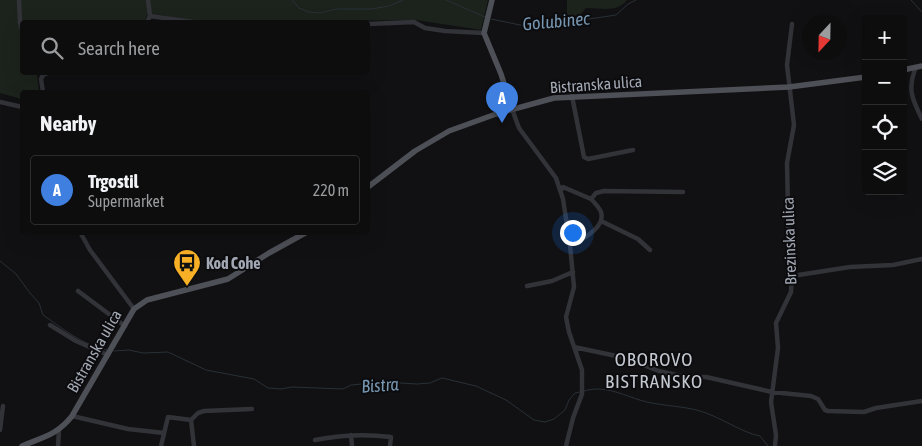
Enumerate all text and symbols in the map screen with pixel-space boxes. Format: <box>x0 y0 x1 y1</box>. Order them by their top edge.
water label: Golubinec <box>522 8 591 34</box>
north arrow <box>802 15 847 60</box>
map controls <box>862 15 907 195</box>
button: + <box>862 15 907 60</box>
search box <box>20 20 370 75</box>
icon: search <box>38 34 66 62</box>
text: Search here <box>78 37 160 59</box>
button: − <box>862 60 907 105</box>
street label: Bistranska ulica <box>549 72 643 96</box>
pin: A <box>486 82 518 123</box>
button: locate <box>862 105 907 150</box>
text: Nearby <box>40 111 96 135</box>
button: layers <box>862 150 907 195</box>
text: Trgostil <box>88 170 139 192</box>
text: A <box>53 181 61 199</box>
text: 220 m <box>313 181 349 199</box>
text: Supermarket <box>88 192 164 210</box>
street label: Brezinska ulica <box>778 197 800 285</box>
your location <box>560 220 586 246</box>
bus stop icon: Kod Cohe <box>172 248 202 287</box>
place label: Kod Cohe <box>206 254 261 272</box>
street label: Bistranska ulica <box>63 306 125 396</box>
district label: OBOROVO BISTRANSKO <box>605 348 703 392</box>
water label: Bistra <box>361 373 400 397</box>

